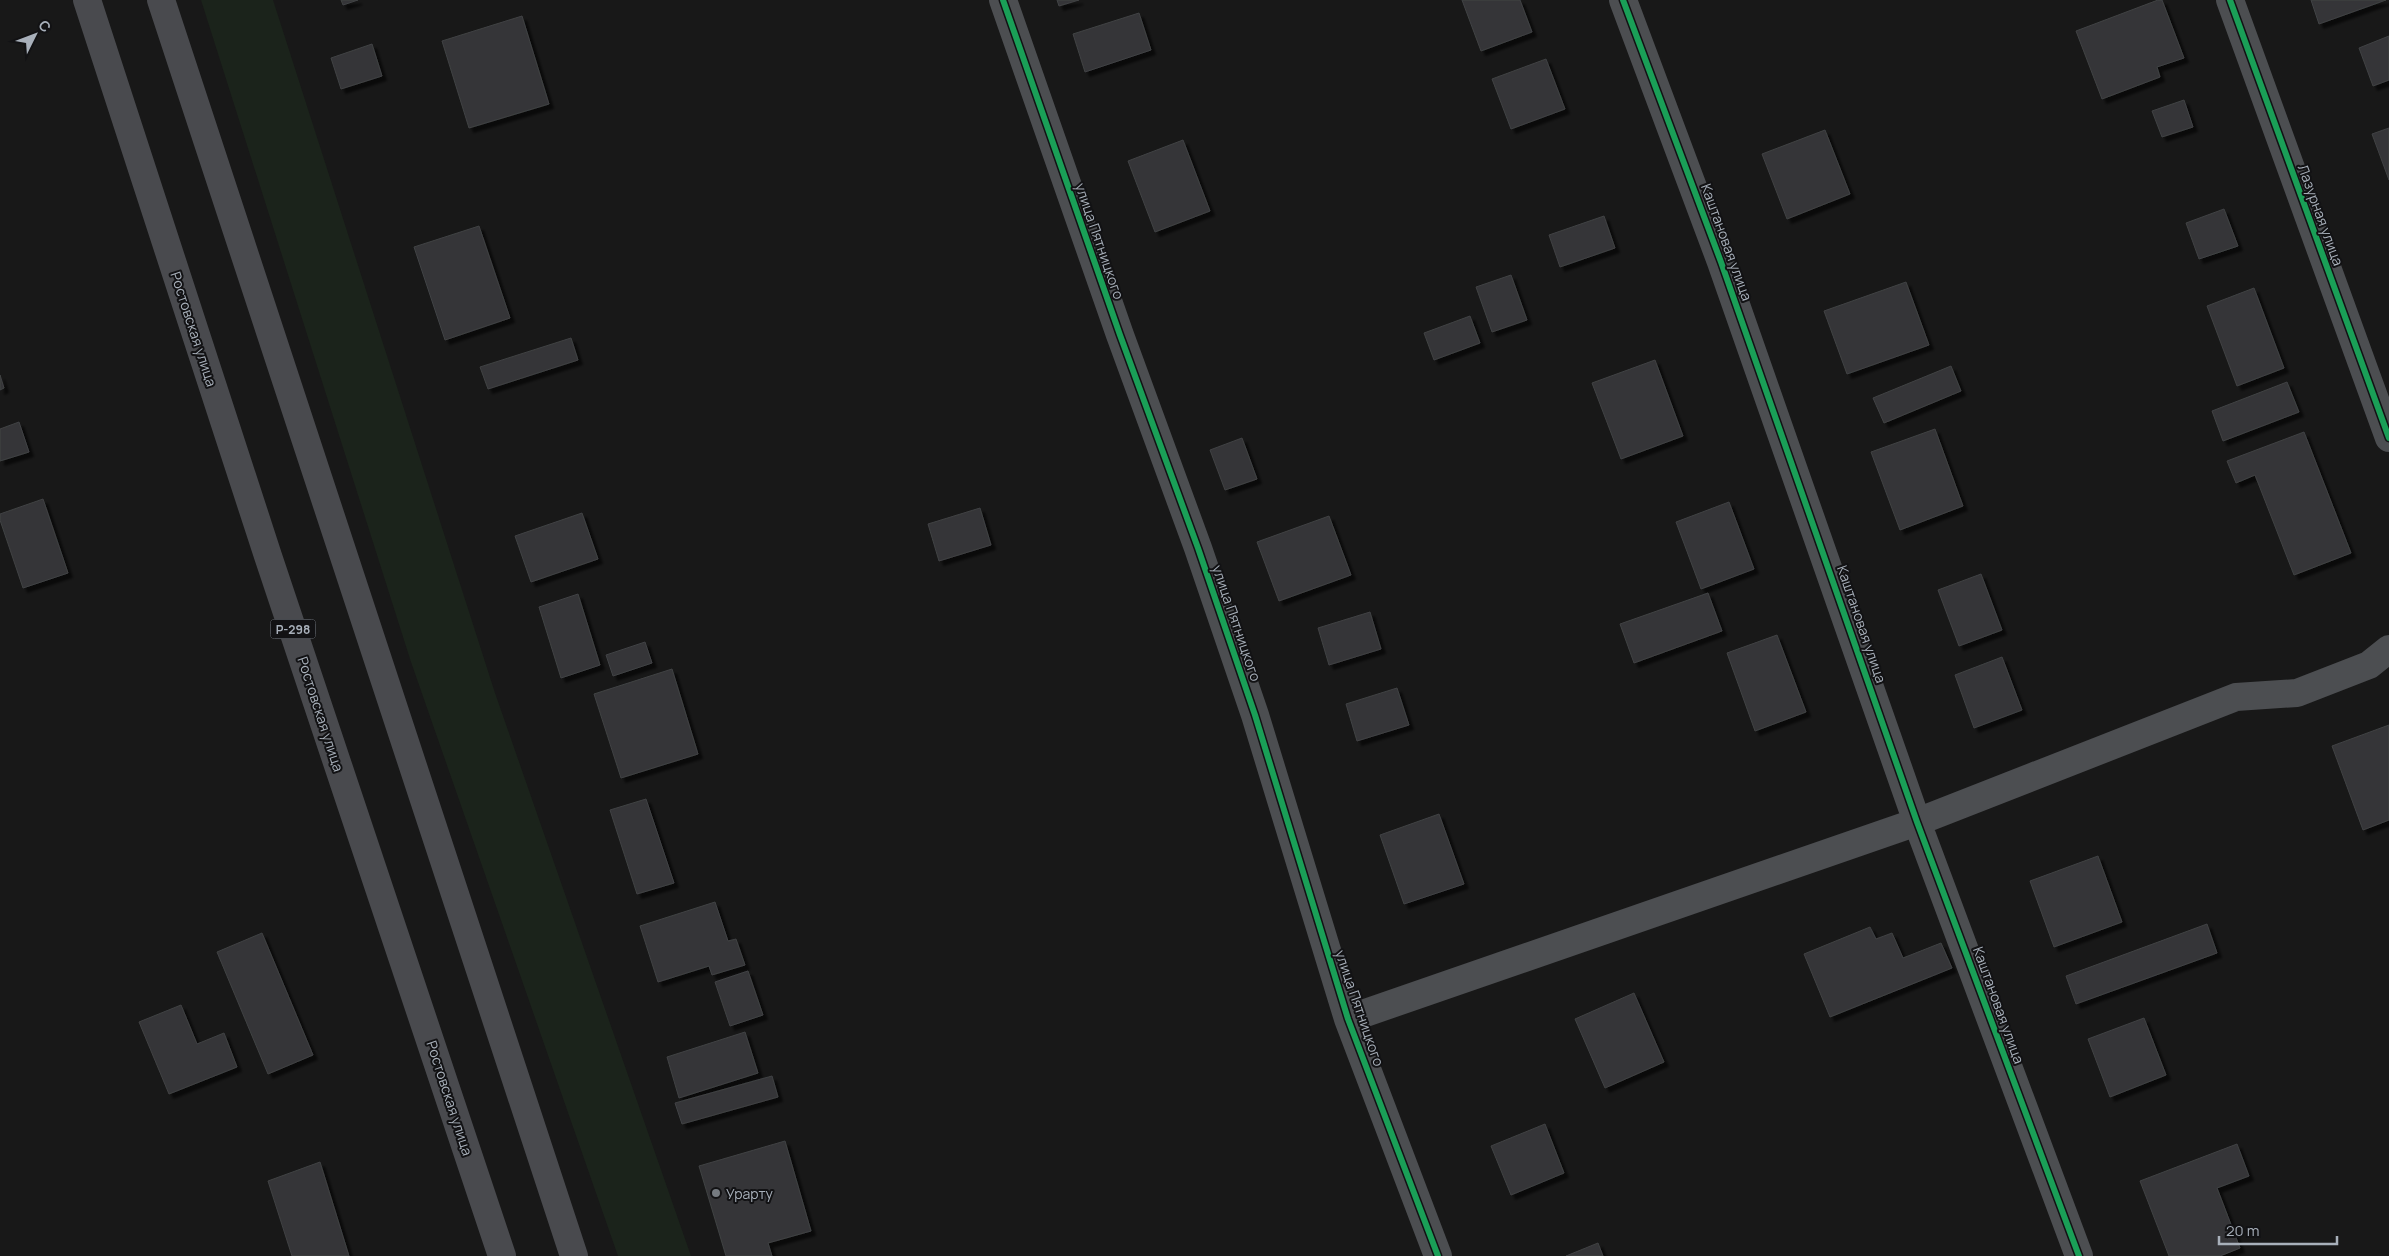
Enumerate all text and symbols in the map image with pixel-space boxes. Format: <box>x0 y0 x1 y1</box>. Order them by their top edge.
north arrow <box>10 10 60 60</box>
text: С <box>35 16 56 36</box>
street label: Лазурная улица <box>2294 162 2348 268</box>
street label: улица Пятницкого <box>1071 180 1129 302</box>
street label: Каштановая улица <box>1697 181 1757 303</box>
street label: Ростовская улица <box>166 269 222 389</box>
street label: улица Пятницкого <box>1208 562 1266 684</box>
street label: Каштановая улица <box>1833 563 1891 685</box>
road number: Р-298 <box>270 620 316 638</box>
street label: Ростовская улица <box>293 654 349 774</box>
street label: Каштановая улица <box>1969 944 2029 1066</box>
street label: улица Пятницкого <box>1331 947 1389 1069</box>
street label: Ростовская улица <box>422 1038 478 1158</box>
place label: Урарту <box>726 1184 774 1203</box>
marker: Урарту <box>710 1187 722 1199</box>
scale bar <box>2219 1214 2336 1246</box>
text: 20 m <box>2226 1220 2259 1241</box>

